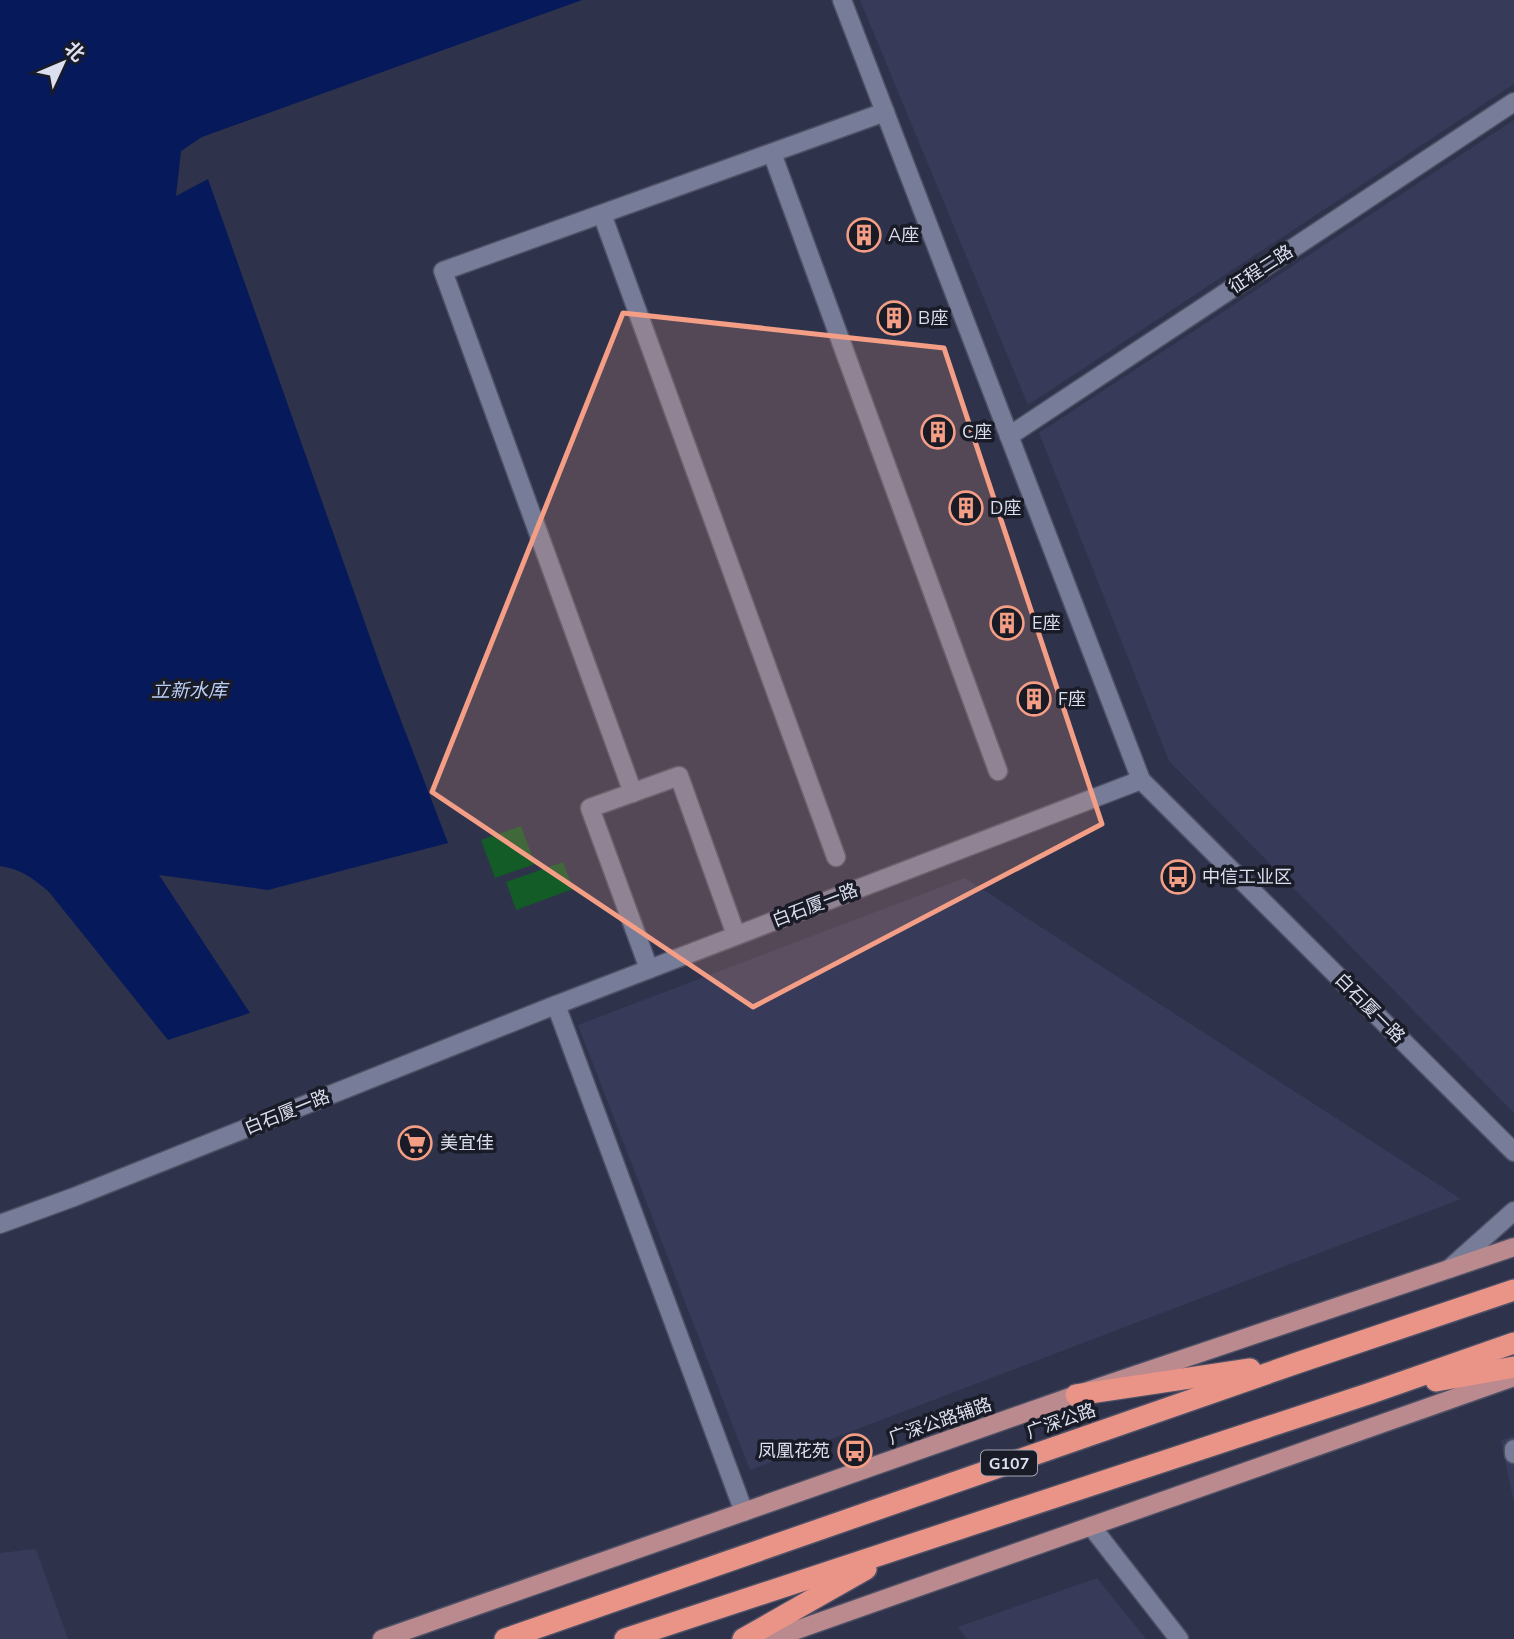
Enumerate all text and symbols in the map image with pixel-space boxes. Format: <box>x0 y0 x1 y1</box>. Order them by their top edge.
north arrow <box>28 28 98 98</box>
text: 北 <box>59 36 90 68</box>
building icon: A座 <box>845 216 883 254</box>
place label: A座 <box>888 223 919 247</box>
street label: 征程二路 <box>1224 239 1298 299</box>
building icon: B座 <box>875 299 913 337</box>
place label: B座 <box>918 306 948 330</box>
building icon: C座 <box>919 413 957 451</box>
place label: C座 <box>962 420 992 444</box>
building icon: D座 <box>947 489 985 527</box>
place label: D座 <box>990 496 1021 520</box>
building icon: E座 <box>988 604 1026 642</box>
place label: E座 <box>1032 611 1061 635</box>
water label: 立新水库 <box>151 678 230 704</box>
building icon: F座 <box>1015 680 1053 718</box>
place label: F座 <box>1058 687 1086 711</box>
bus stop icon: 中信工业区 <box>1159 858 1197 896</box>
place label: 中信工业区 <box>1202 865 1292 889</box>
street label: 白石厦一路 <box>769 878 861 932</box>
street label: 白石厦一路 <box>1330 968 1410 1048</box>
street label: 白石厦一路 <box>241 1084 333 1140</box>
supermarket icon: 美宜佳 <box>396 1124 434 1162</box>
place label: 美宜佳 <box>440 1131 494 1155</box>
street label: 广深公路辅路 <box>885 1392 995 1450</box>
street label: 广深公路 <box>1023 1398 1099 1444</box>
bus stop icon: 凤凰花苑 <box>836 1432 874 1470</box>
place label: 凤凰花苑 <box>758 1439 830 1463</box>
road number: G107 <box>981 1450 1037 1476</box>

